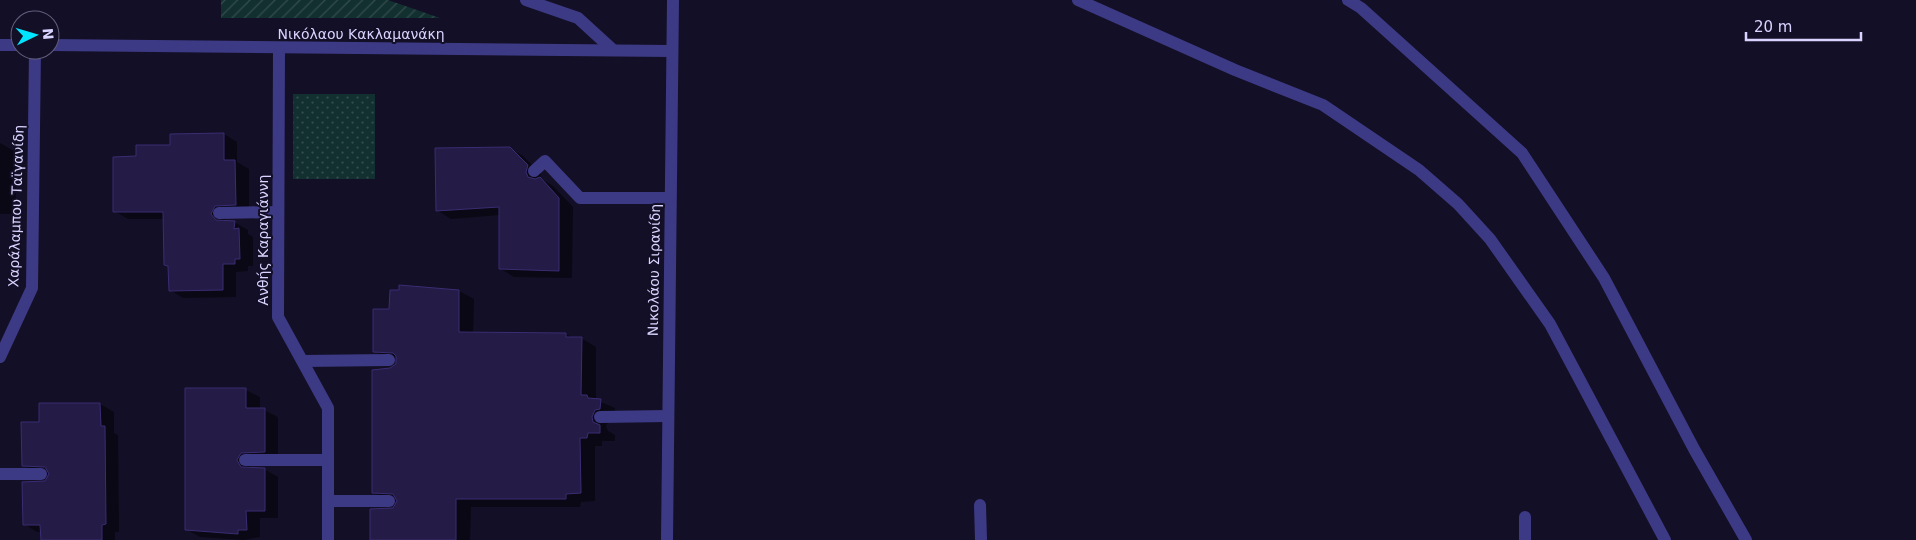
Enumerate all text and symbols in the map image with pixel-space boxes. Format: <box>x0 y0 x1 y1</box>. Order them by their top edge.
north arrow <box>10 10 60 60</box>
scale bar <box>1746 10 1861 42</box>
text: 20 m <box>1754 18 1792 36</box>
street label: Νικόλαου Κακλαμανάκη <box>277 26 445 42</box>
text: N <box>39 27 56 40</box>
street label: Χαράλαμπου Ταϊγανίδη <box>5 124 27 288</box>
street label: Ανθής Καραγιάννη <box>255 175 271 305</box>
street label: Νικολάου Σιρανίδη <box>645 204 663 336</box>

